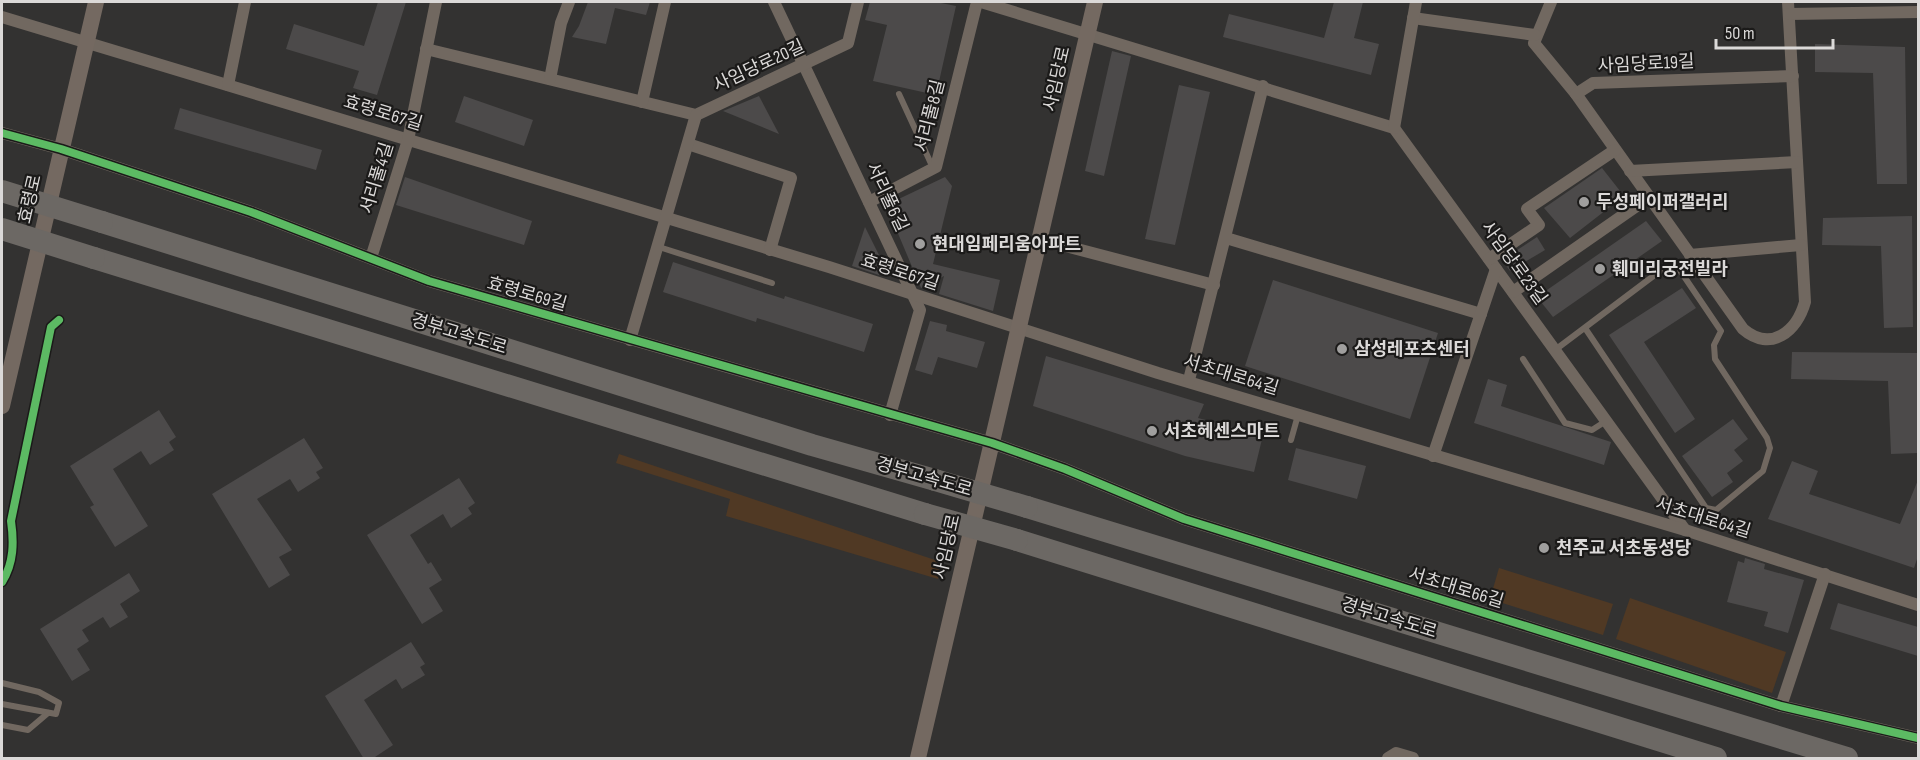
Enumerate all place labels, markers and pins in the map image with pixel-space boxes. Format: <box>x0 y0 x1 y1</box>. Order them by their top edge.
place label: 두성페이퍼갤러리 <box>1596 192 1728 213</box>
marker: 두성페이퍼갤러리 <box>1577 195 1591 209</box>
place label: 현대임페리움아파트 <box>932 234 1081 255</box>
marker: 현대임페리움아파트 <box>913 237 927 251</box>
place label: 훼미리궁전빌라 <box>1612 259 1728 280</box>
marker: 훼미리궁전빌라 <box>1593 262 1607 276</box>
place label: 삼성레포츠센터 <box>1354 339 1470 360</box>
marker: 삼성레포츠센터 <box>1335 342 1349 356</box>
place label: 서초헤센스마트 <box>1164 421 1280 442</box>
marker: 서초헤센스마트 <box>1145 424 1159 438</box>
place label: 천주교 서초동성당 <box>1556 538 1691 559</box>
marker: 천주교 서초동성당 <box>1537 541 1551 555</box>

